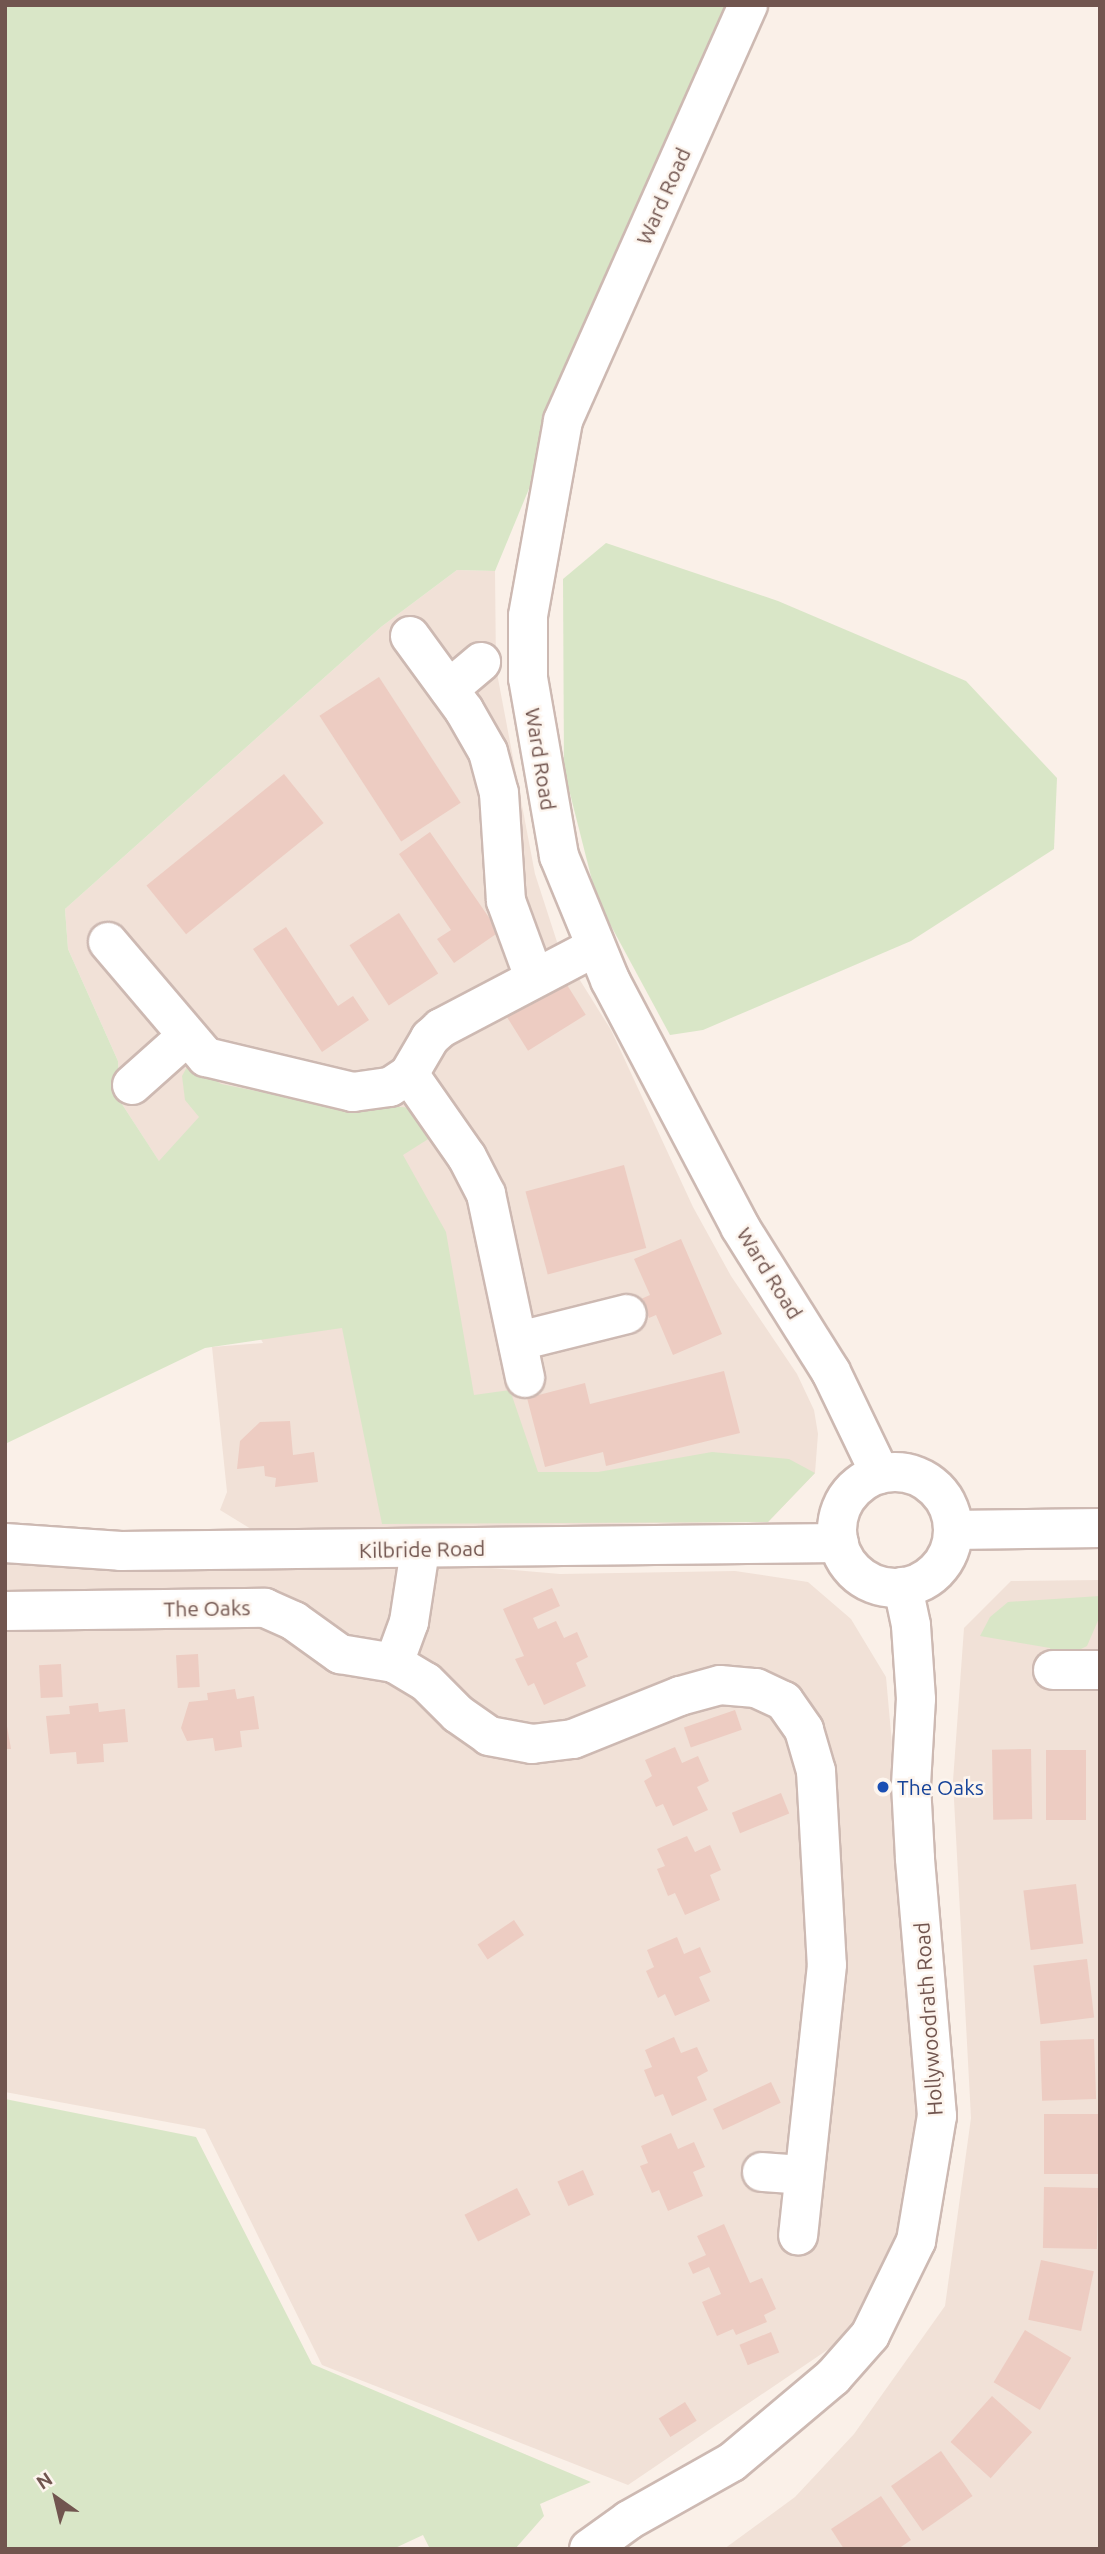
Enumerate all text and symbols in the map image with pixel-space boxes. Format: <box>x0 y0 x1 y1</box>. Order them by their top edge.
street label: Ward Road <box>630 144 696 248</box>
street label: Ward Road <box>520 706 562 812</box>
street label: Ward Road <box>732 1223 808 1323</box>
street label: Kilbride Road <box>359 1535 485 1563</box>
street label: The Oaks <box>163 1595 251 1621</box>
place label: The Oaks <box>897 1774 984 1800</box>
marker: The Oaks <box>875 1779 891 1795</box>
street label: Hollywoodrath Road <box>909 1922 947 2116</box>
north arrow <box>21 2463 91 2533</box>
text: N <box>32 2468 56 2494</box>

